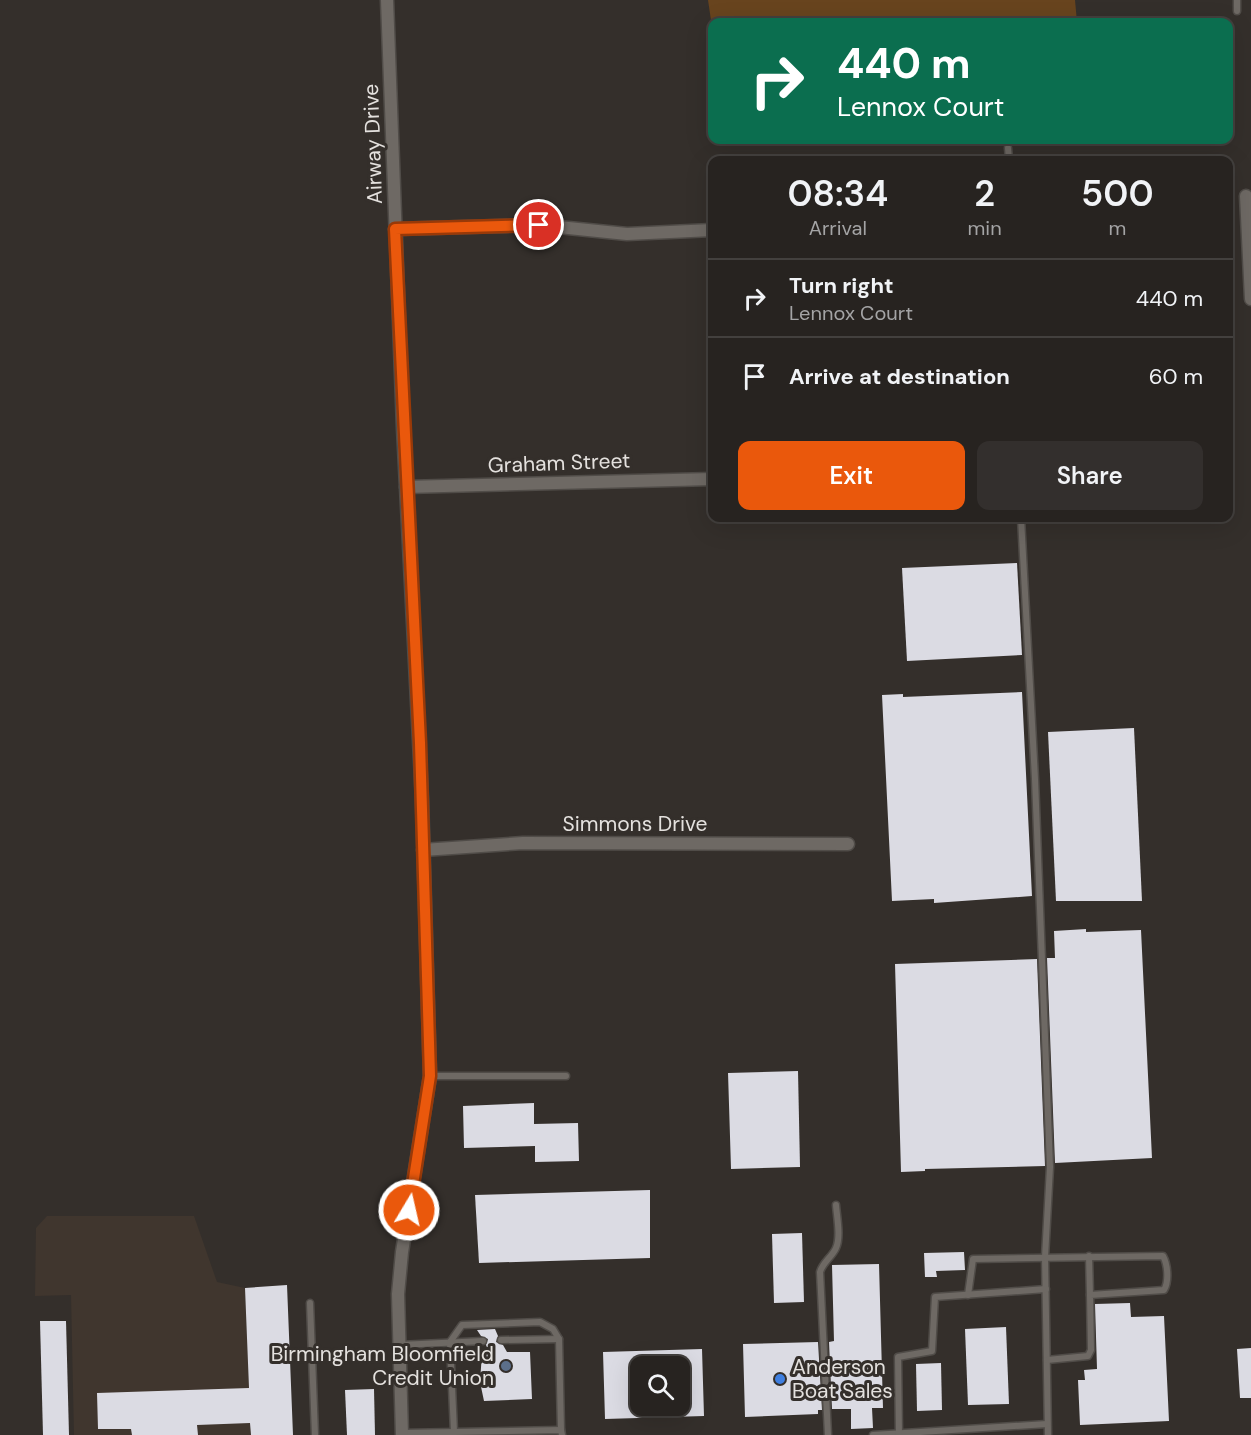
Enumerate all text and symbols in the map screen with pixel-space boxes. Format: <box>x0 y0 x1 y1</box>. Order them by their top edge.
text: 440 m <box>837 36 971 91</box>
icon: right <box>738 42 816 120</box>
street label: Airway Drive <box>357 83 389 205</box>
text: Lennox Court <box>837 89 1004 124</box>
text: 08:34 <box>787 170 888 217</box>
text: 2 <box>974 170 995 217</box>
text: 500 <box>1081 170 1154 217</box>
pin <box>513 199 564 250</box>
icon: arrive <box>522 208 555 241</box>
text: Arrival <box>809 215 867 241</box>
text: min <box>968 215 1002 241</box>
text: m <box>1108 215 1126 241</box>
text: Turn right <box>789 271 894 300</box>
icon: right <box>738 282 771 315</box>
text: 440 m <box>1136 284 1203 313</box>
text: Lennox Court <box>789 300 913 326</box>
icon: arrive <box>738 360 771 393</box>
text: Arrive at destination <box>789 362 1010 391</box>
text: 60 m <box>1149 362 1203 391</box>
button: Exit <box>738 441 965 510</box>
button: Share <box>977 441 1203 510</box>
street label: Graham Street <box>487 447 631 479</box>
street label: Simmons Drive <box>562 810 708 838</box>
position arrow <box>377 1178 441 1242</box>
place label: Birmingham Bloomfield Credit Union <box>271 1340 494 1392</box>
place label: Anderson Boat Sales <box>792 1353 893 1405</box>
map controls <box>630 1356 690 1416</box>
button: search <box>630 1356 690 1416</box>
marker: Birmingham Bloomfield Credit Union <box>499 1359 513 1373</box>
marker: Anderson Boat Sales <box>773 1372 787 1386</box>

